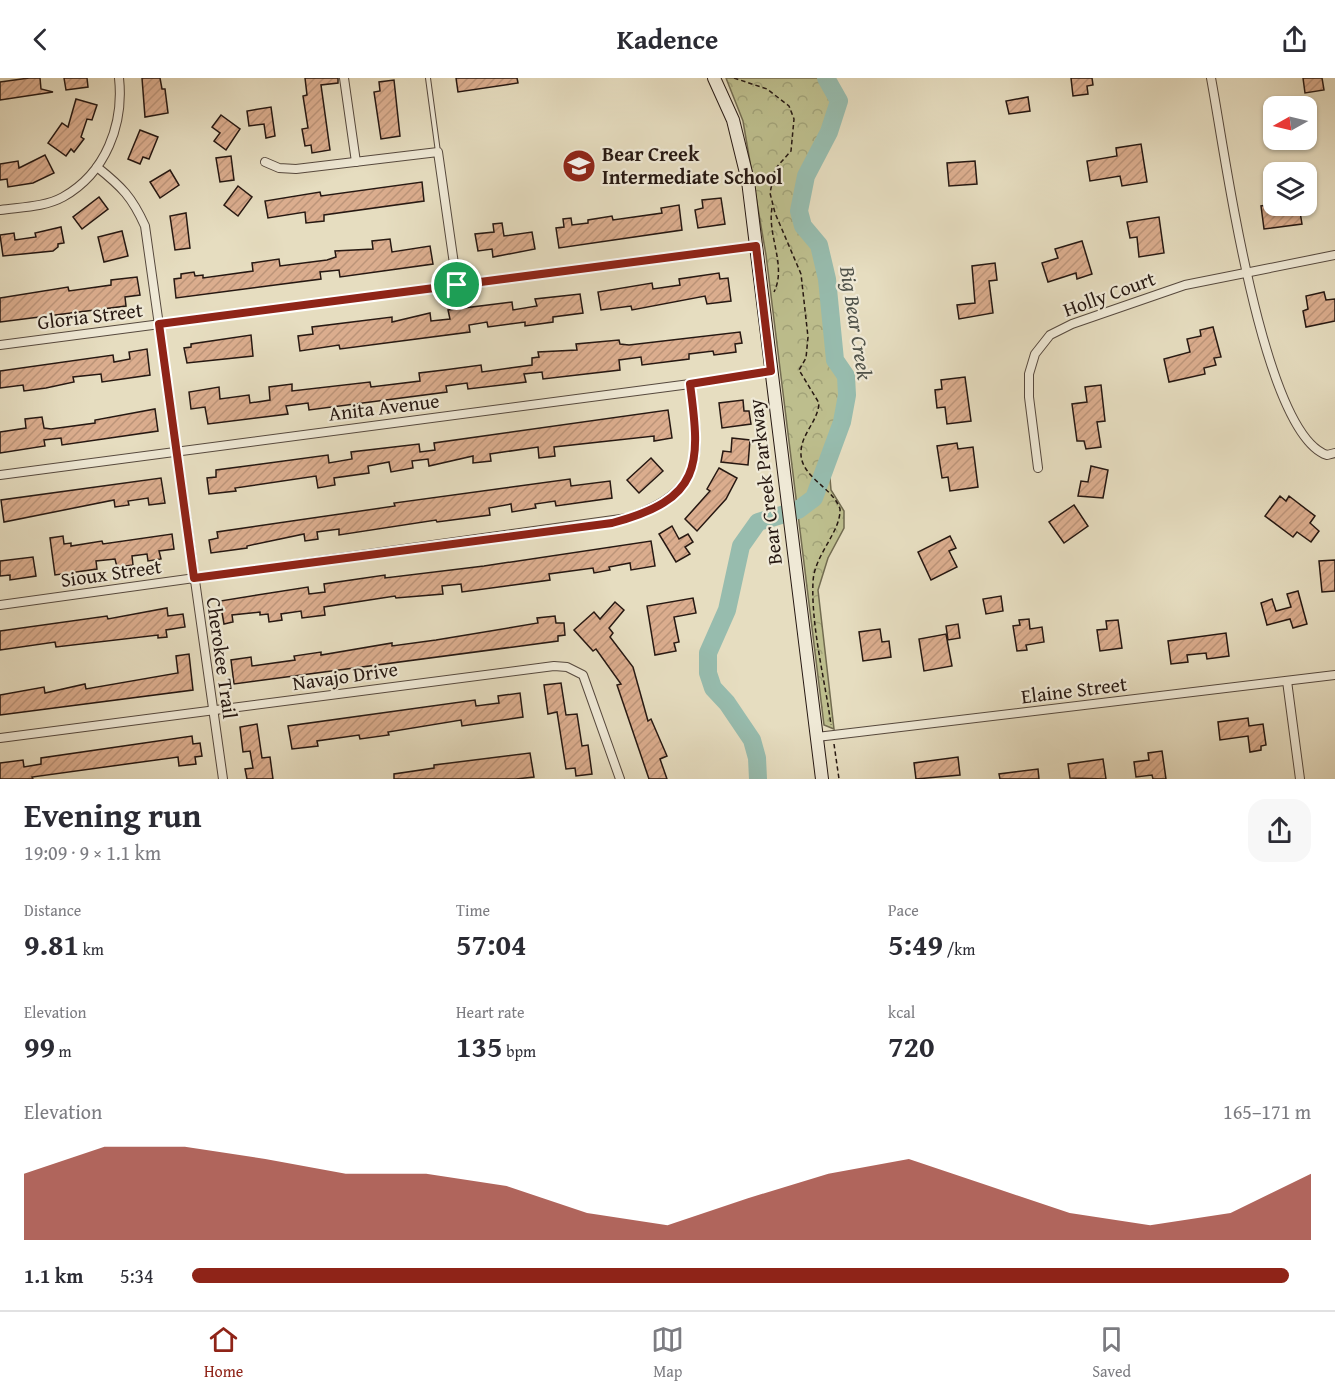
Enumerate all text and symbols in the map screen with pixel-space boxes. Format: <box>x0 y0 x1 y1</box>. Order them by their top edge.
text: Kadence <box>617 19 718 59</box>
icon: back <box>24 23 57 56</box>
icon: share <box>1278 23 1311 56</box>
north arrow <box>1263 96 1317 150</box>
map controls <box>1263 96 1317 216</box>
place label: Bear Creek Intermediate School <box>602 139 783 191</box>
school or university icon: Bear Creek Intermediate School <box>561 148 597 184</box>
button: layers <box>1263 162 1317 216</box>
pin <box>431 259 482 310</box>
water label: Big Bear Creek <box>832 263 881 382</box>
street label: Holly Court <box>1059 263 1159 324</box>
icon: arrive <box>440 268 473 301</box>
street label: Gloria Street <box>36 295 144 336</box>
street label: Anita Avenue <box>327 385 441 428</box>
street label: Bear Creek Parkway <box>740 397 789 567</box>
street label: Sioux Street <box>59 551 163 594</box>
street label: Cherokee Trail <box>200 595 245 721</box>
street label: Navajo Drive <box>290 654 399 697</box>
street label: Elaine Street <box>1019 669 1129 710</box>
text: Evening run <box>24 791 201 839</box>
button: share <box>1248 799 1311 862</box>
text: 19:09 · 9 × 1.1 km <box>24 838 161 867</box>
text: Distance <box>24 898 81 922</box>
text: Time <box>456 898 490 922</box>
text: Pace <box>888 898 919 922</box>
text: 9.81 <box>24 922 79 966</box>
text: 57:04 <box>456 922 527 966</box>
text: 5:49 <box>888 922 943 966</box>
text: km <box>79 937 104 961</box>
text: /km <box>943 937 975 961</box>
text: Elevation <box>24 1000 87 1024</box>
text: Heart rate <box>456 1000 525 1024</box>
text: kcal <box>888 1000 915 1024</box>
text: 99 <box>24 1024 55 1068</box>
text: 135 <box>456 1024 503 1068</box>
text: 720 <box>888 1024 935 1068</box>
text: m <box>55 1039 72 1063</box>
text: bpm <box>503 1039 536 1063</box>
text: Elevation <box>24 1097 102 1126</box>
text: 165–171 m <box>1223 1097 1311 1126</box>
text: 1.1 km <box>24 1261 83 1290</box>
text: 5:34 <box>120 1261 154 1290</box>
tab: Home <box>204 1323 243 1383</box>
tab: Map <box>651 1323 684 1383</box>
tab: Saved <box>1092 1323 1131 1383</box>

